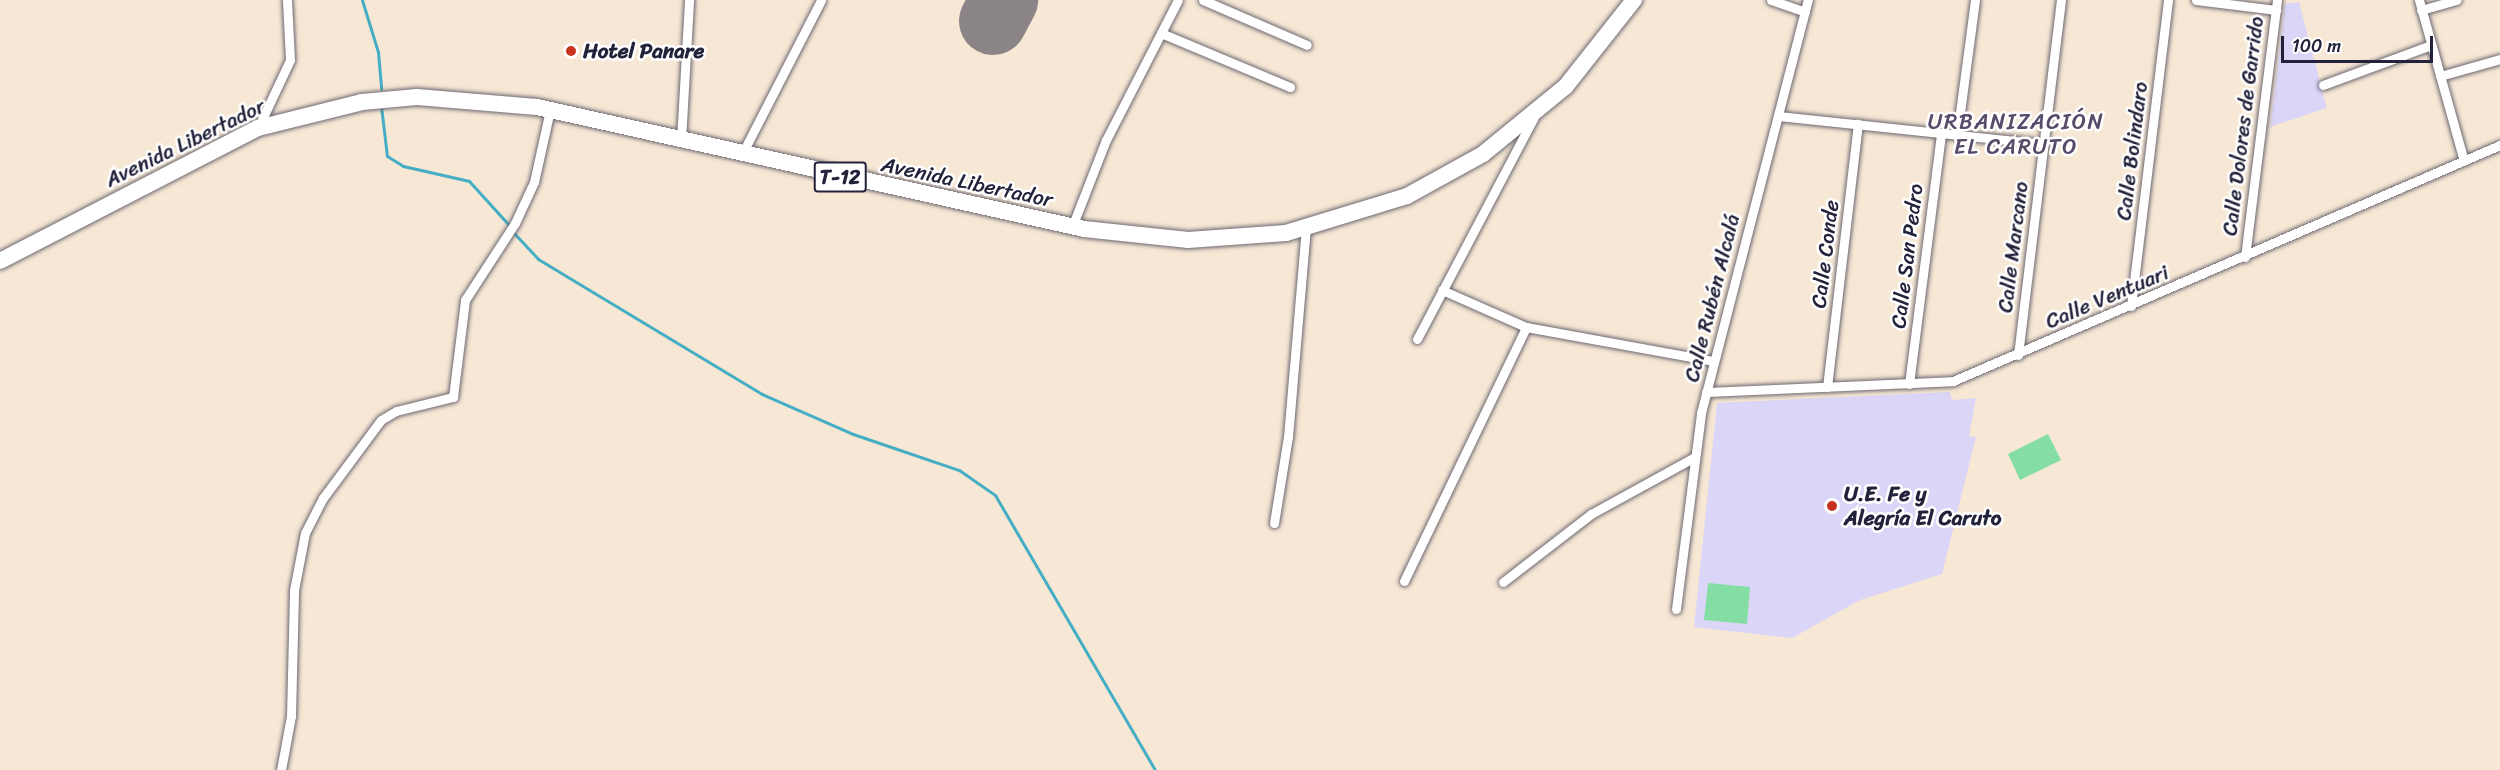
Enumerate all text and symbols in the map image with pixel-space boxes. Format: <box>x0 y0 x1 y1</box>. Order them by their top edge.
street label: Calle Dolores de Garrido <box>2217 15 2269 237</box>
scale bar <box>2284 24 2436 62</box>
text: 100 m <box>2292 30 2341 62</box>
place label: Hotel Panare <box>583 38 704 64</box>
marker: Hotel Panare <box>564 44 578 58</box>
street label: Calle Bolindaro <box>2111 80 2153 222</box>
street label: Avenida Libertador <box>101 93 269 193</box>
district label: URBANIZACIÓN EL CARUTO <box>1930 108 2102 160</box>
street label: Avenida Libertador <box>879 152 1055 212</box>
road number: T-12 <box>813 160 867 194</box>
street label: Calle Marcano <box>1993 180 2033 314</box>
street label: Calle San Pedro <box>1886 182 1928 330</box>
street label: Calle Conde <box>1806 198 1844 310</box>
street label: Calle Rubén Alcalá <box>1679 211 1745 385</box>
street label: Calle Ventuari <box>2042 260 2172 334</box>
place label: U.E. Fe y Alegría El Caruto <box>1844 481 2002 531</box>
marker: U.E. Fe y Alegría El Caruto <box>1825 499 1839 513</box>

